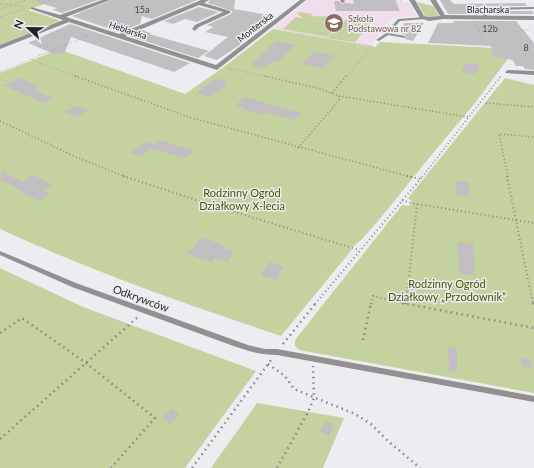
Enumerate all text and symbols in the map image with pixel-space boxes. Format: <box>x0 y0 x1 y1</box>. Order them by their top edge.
house number: 15a <box>135 4 149 15</box>
street label: Blacharska <box>467 4 509 15</box>
north arrow <box>8 8 48 48</box>
street label: Monterska <box>235 10 275 44</box>
school or university icon: Szkoła Podstawowa nr 82 <box>323 12 345 34</box>
place label: Szkoła Podstawowa nr 82 <box>348 13 422 34</box>
text: N <box>11 18 26 30</box>
street label: Heblarska <box>108 19 148 41</box>
house number: 12b <box>482 23 498 34</box>
house number: 8 <box>523 42 529 53</box>
park label: Rodzinny Ogród Działkowy X-lecia <box>199 186 285 212</box>
park label: Rodzinny Ogród Działkowy „Przodownik” <box>388 277 506 303</box>
street label: Odkrywców <box>111 282 171 314</box>

